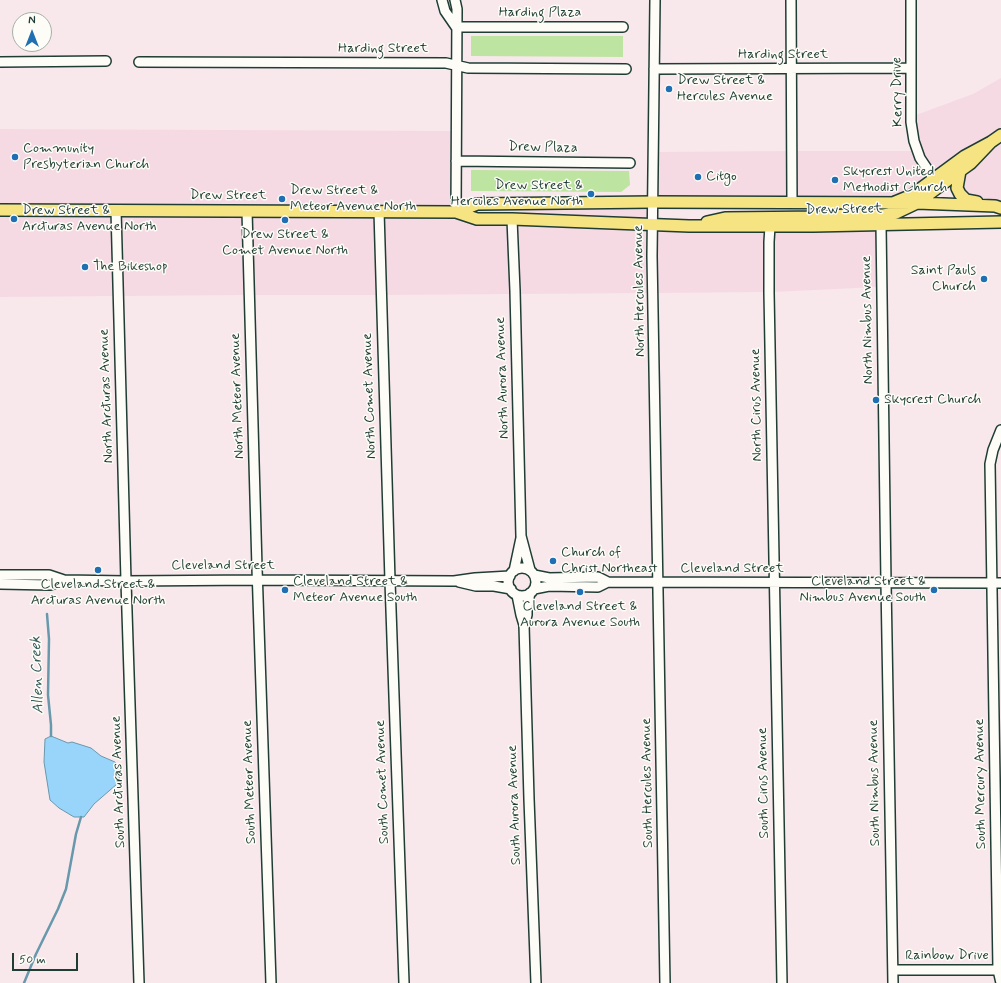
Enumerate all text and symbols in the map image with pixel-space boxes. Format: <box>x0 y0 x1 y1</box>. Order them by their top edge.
street label: Harding Plaza <box>499 5 581 21</box>
north arrow <box>12 12 52 52</box>
text: N <box>28 14 36 28</box>
street label: Harding Street <box>338 41 428 57</box>
street label: Harding Street <box>738 47 828 63</box>
street label: Kerry Drive <box>889 57 907 127</box>
place label: Drew Street & Hercules Avenue <box>677 73 773 106</box>
marker: Drew Street & Hercules Avenue <box>664 84 674 94</box>
street label: Drew Plaza <box>508 139 578 157</box>
place label: Community Presbyterian Church <box>23 141 149 174</box>
marker: Community Presbyterian Church <box>10 152 20 162</box>
place label: Skycrest United Methodist Church <box>843 164 947 196</box>
place label: Citgo <box>706 169 737 185</box>
marker: Citgo <box>693 172 703 182</box>
marker: Skycrest United Methodist Church <box>830 175 840 185</box>
place label: Drew Street & Hercules Avenue North <box>451 178 583 210</box>
place label: Drew Street & Meteor Avenue North <box>290 183 416 216</box>
street label: Drew Street <box>190 188 266 204</box>
marker: Drew Street & Hercules Avenue North <box>586 189 596 199</box>
marker: Drew Street & Meteor Avenue North <box>277 194 287 204</box>
street label: Drew Street <box>806 201 882 219</box>
place label: Drew Street & Arcturas Avenue North <box>22 203 157 236</box>
marker: Drew Street & Arcturas Avenue North <box>9 214 19 224</box>
marker: Drew Street & Comet Avenue North <box>280 215 290 225</box>
street label: North Hercules Avenue <box>630 225 650 357</box>
place label: Drew Street & Comet Avenue North <box>222 227 348 260</box>
street label: North Nimbus Avenue <box>858 256 878 384</box>
place label: The Bikeshop <box>93 259 168 275</box>
marker: The Bikeshop <box>80 262 90 272</box>
place label: Saint Pauls Church <box>911 263 976 296</box>
marker: Saint Pauls Church <box>979 274 989 284</box>
street label: North Aurora Avenue <box>492 317 514 439</box>
street label: North Arcturas Avenue <box>96 328 118 464</box>
street label: North Meteor Avenue <box>227 333 249 459</box>
street label: North Comet Avenue <box>359 333 381 459</box>
street label: North Cirus Avenue <box>748 348 766 462</box>
place label: Skycrest Church <box>884 392 981 408</box>
marker: Skycrest Church <box>871 395 881 405</box>
place label: Church of Christ Northeast <box>561 545 657 578</box>
marker: Church of Christ Northeast <box>548 556 558 566</box>
street label: Cleveland Street <box>171 558 275 574</box>
street label: Cleveland Street <box>680 561 784 577</box>
marker: Cleveland Street & Arcturas Avenue North <box>93 565 103 575</box>
place label: Cleveland Street & Meteor Avenue South <box>293 574 417 606</box>
place label: Cleveland Street & Nimbus Avenue South <box>800 574 926 606</box>
place label: Cleveland Street & Arcturas Avenue North <box>31 577 165 610</box>
marker: Cleveland Street & Meteor Avenue South <box>280 585 290 595</box>
marker: Cleveland Street & Nimbus Avenue South <box>929 585 939 595</box>
marker: Cleveland Street & Aurora Avenue South <box>575 587 585 597</box>
place label: Cleveland Street & Aurora Avenue South <box>520 599 640 632</box>
water label: Allen Creek <box>28 636 48 714</box>
street label: South Arcturas Avenue <box>108 715 130 849</box>
street label: South Hercules Avenue <box>638 718 658 848</box>
street label: South Mercury Avenue <box>971 719 991 849</box>
street label: South Meteor Avenue <box>239 720 261 844</box>
street label: South Comet Avenue <box>372 720 394 844</box>
street label: South Nimbus Avenue <box>865 720 885 846</box>
street label: South Cirus Avenue <box>755 727 773 839</box>
street label: South Aurora Avenue <box>505 745 525 865</box>
scale bar <box>14 945 80 971</box>
street label: Rainbow Drive <box>905 948 989 964</box>
text: 50 m <box>19 952 46 968</box>

